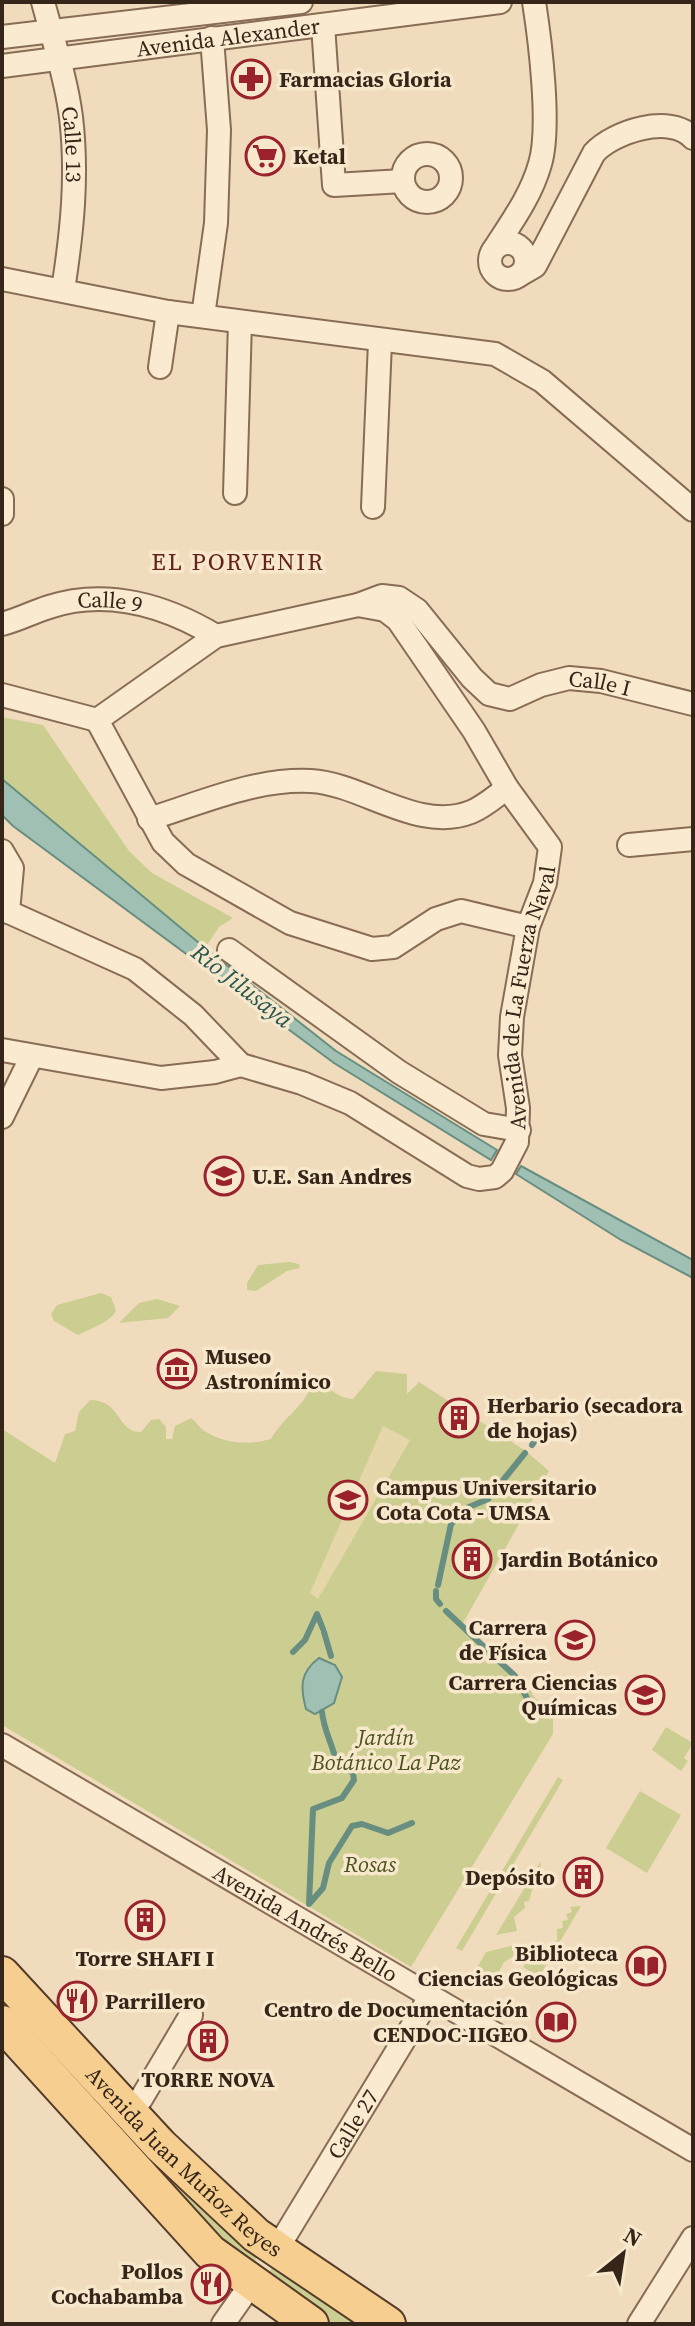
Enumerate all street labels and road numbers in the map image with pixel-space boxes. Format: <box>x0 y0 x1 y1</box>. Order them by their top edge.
street label: Avenida Alexander <box>135 10 322 64</box>
street label: Calle 13 <box>55 104 89 183</box>
street label: Calle 9 <box>76 584 146 619</box>
street label: Calle I <box>567 663 634 703</box>
street label: Avenida de La Fuerza Naval <box>495 864 562 1130</box>
street label: Avenida Andrés Bello <box>208 1857 404 1989</box>
street label: Avenida Juan Muñoz Reyes <box>79 2060 289 2264</box>
street label: Calle 27 <box>320 2084 385 2165</box>

